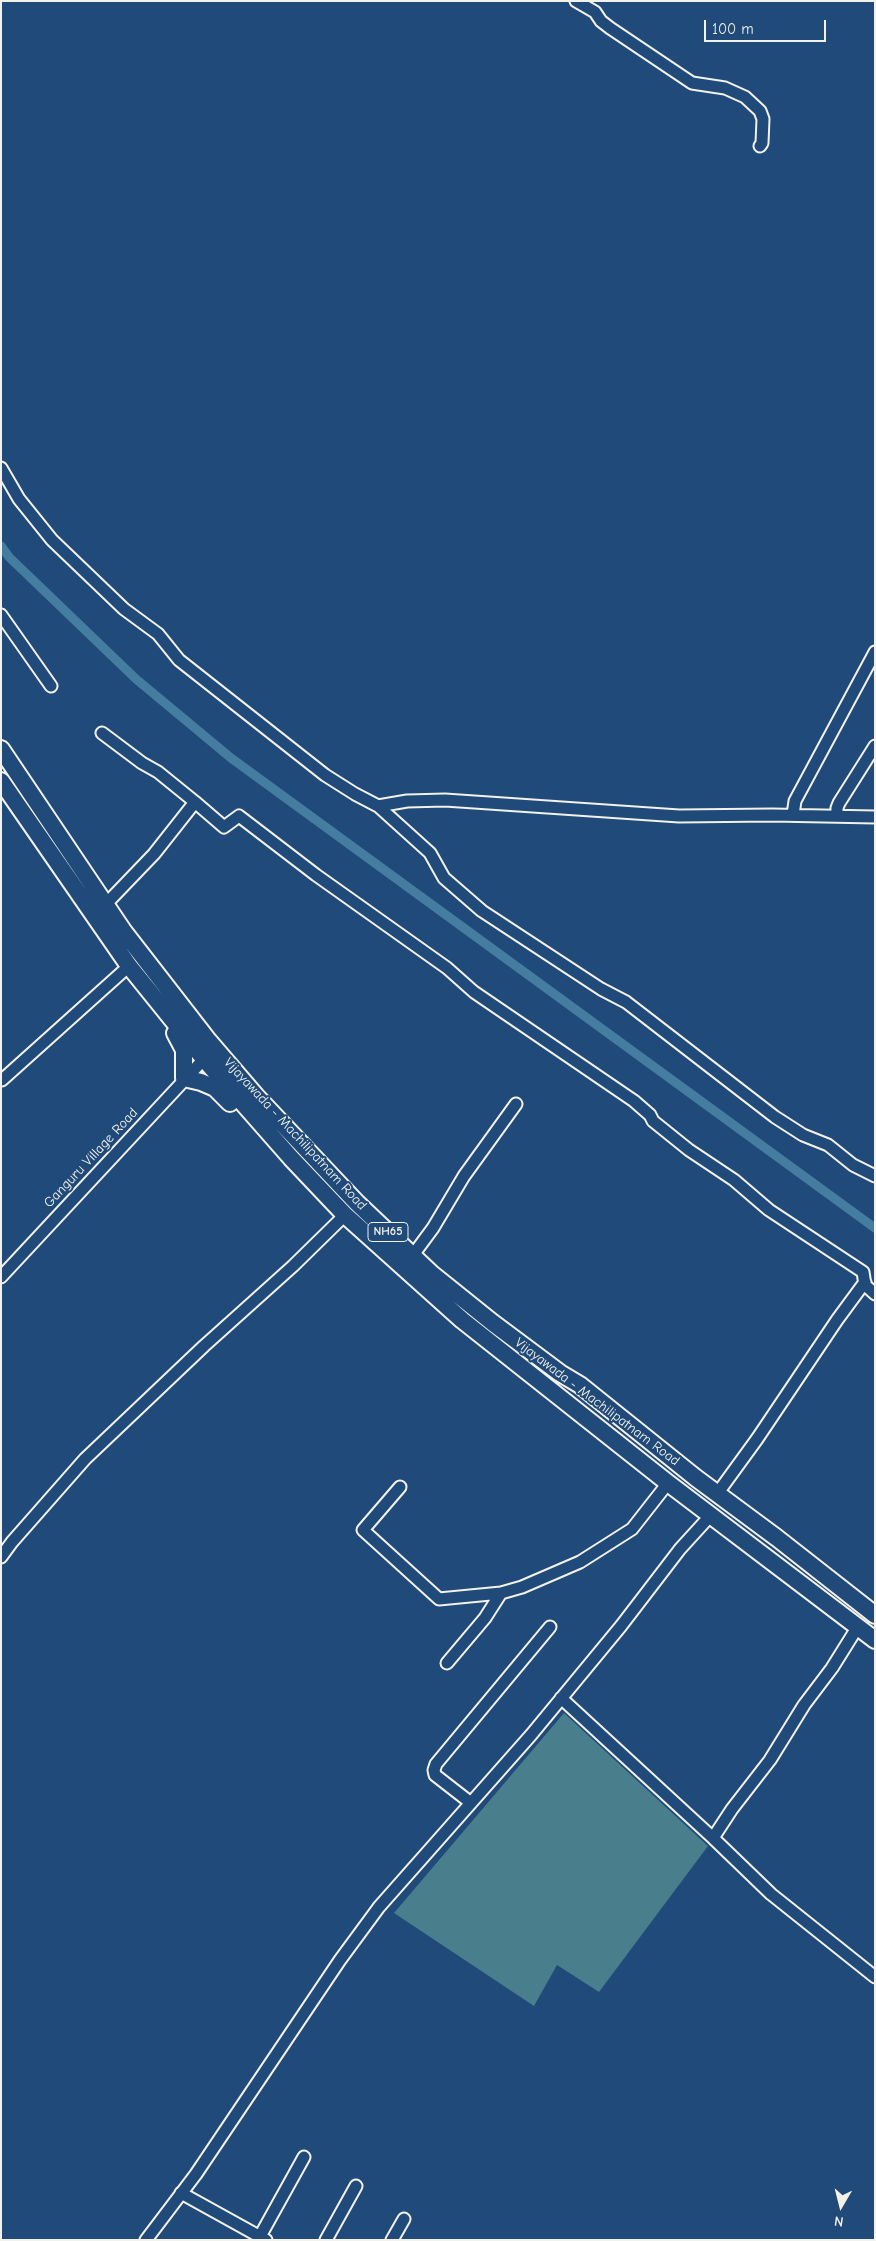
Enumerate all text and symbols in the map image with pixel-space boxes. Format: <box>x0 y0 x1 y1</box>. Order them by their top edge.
scale bar <box>706 10 828 42</box>
text: 100 m <box>712 20 754 38</box>
street label: Vijayawada - Machilipatnam Road <box>220 1054 370 1214</box>
street label: Ganguru Village Road <box>40 1105 142 1211</box>
road number: NH65 <box>368 1222 408 1242</box>
street label: Vijayawada - Machilipatnam Road <box>511 1334 683 1470</box>
north arrow <box>816 2181 866 2231</box>
text: N <box>833 2212 845 2230</box>

